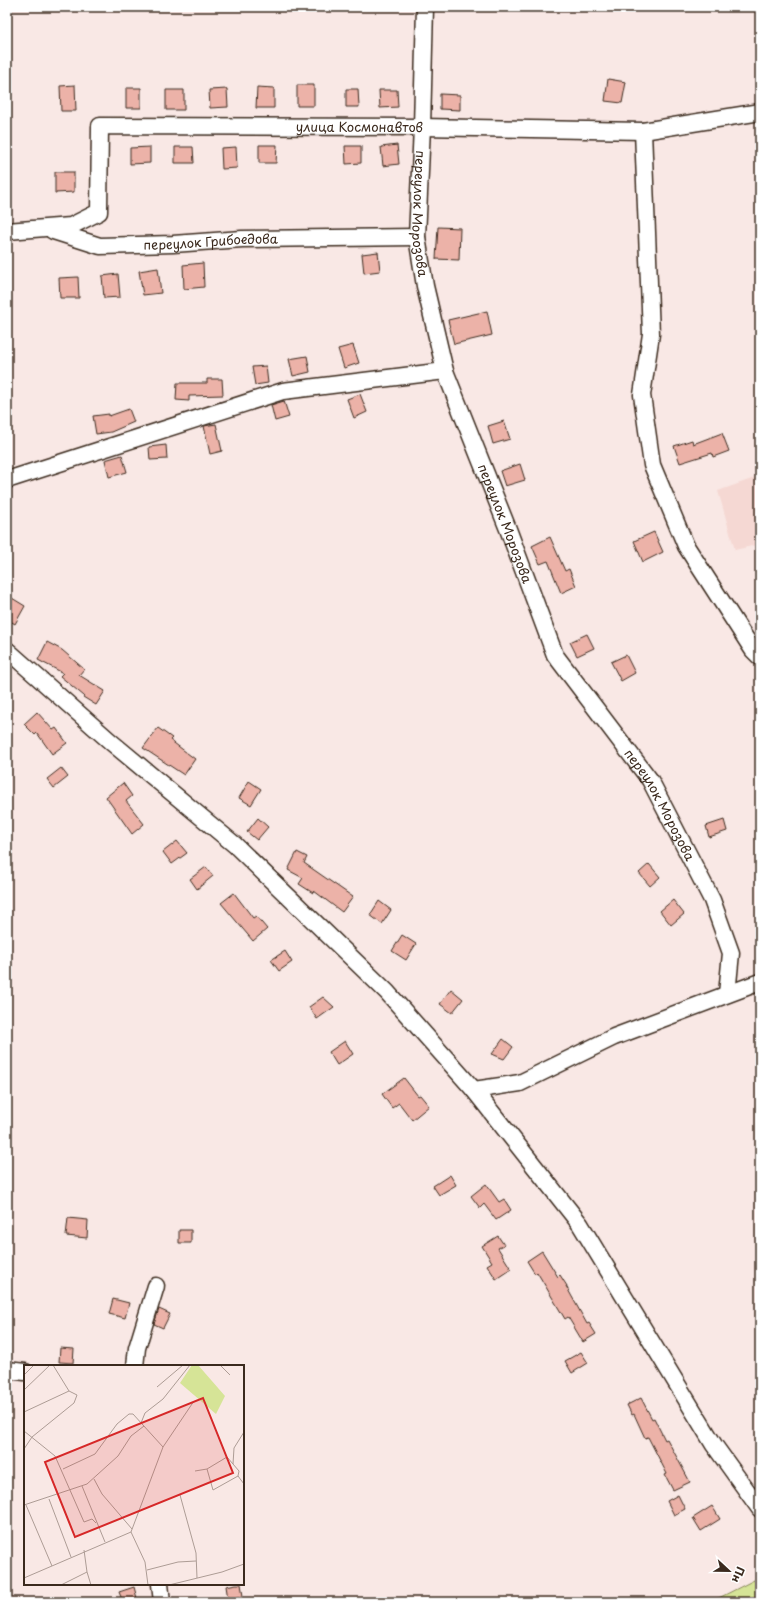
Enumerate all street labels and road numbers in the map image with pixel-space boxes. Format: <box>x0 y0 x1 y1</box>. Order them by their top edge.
street label: улица Космонавтов <box>296 117 423 136</box>
street label: переулок Морозова <box>408 150 433 279</box>
street label: переулок Грибоедова <box>143 229 279 254</box>
street label: переулок Морозова <box>474 461 538 587</box>
street label: переулок Морозова <box>620 744 700 865</box>

